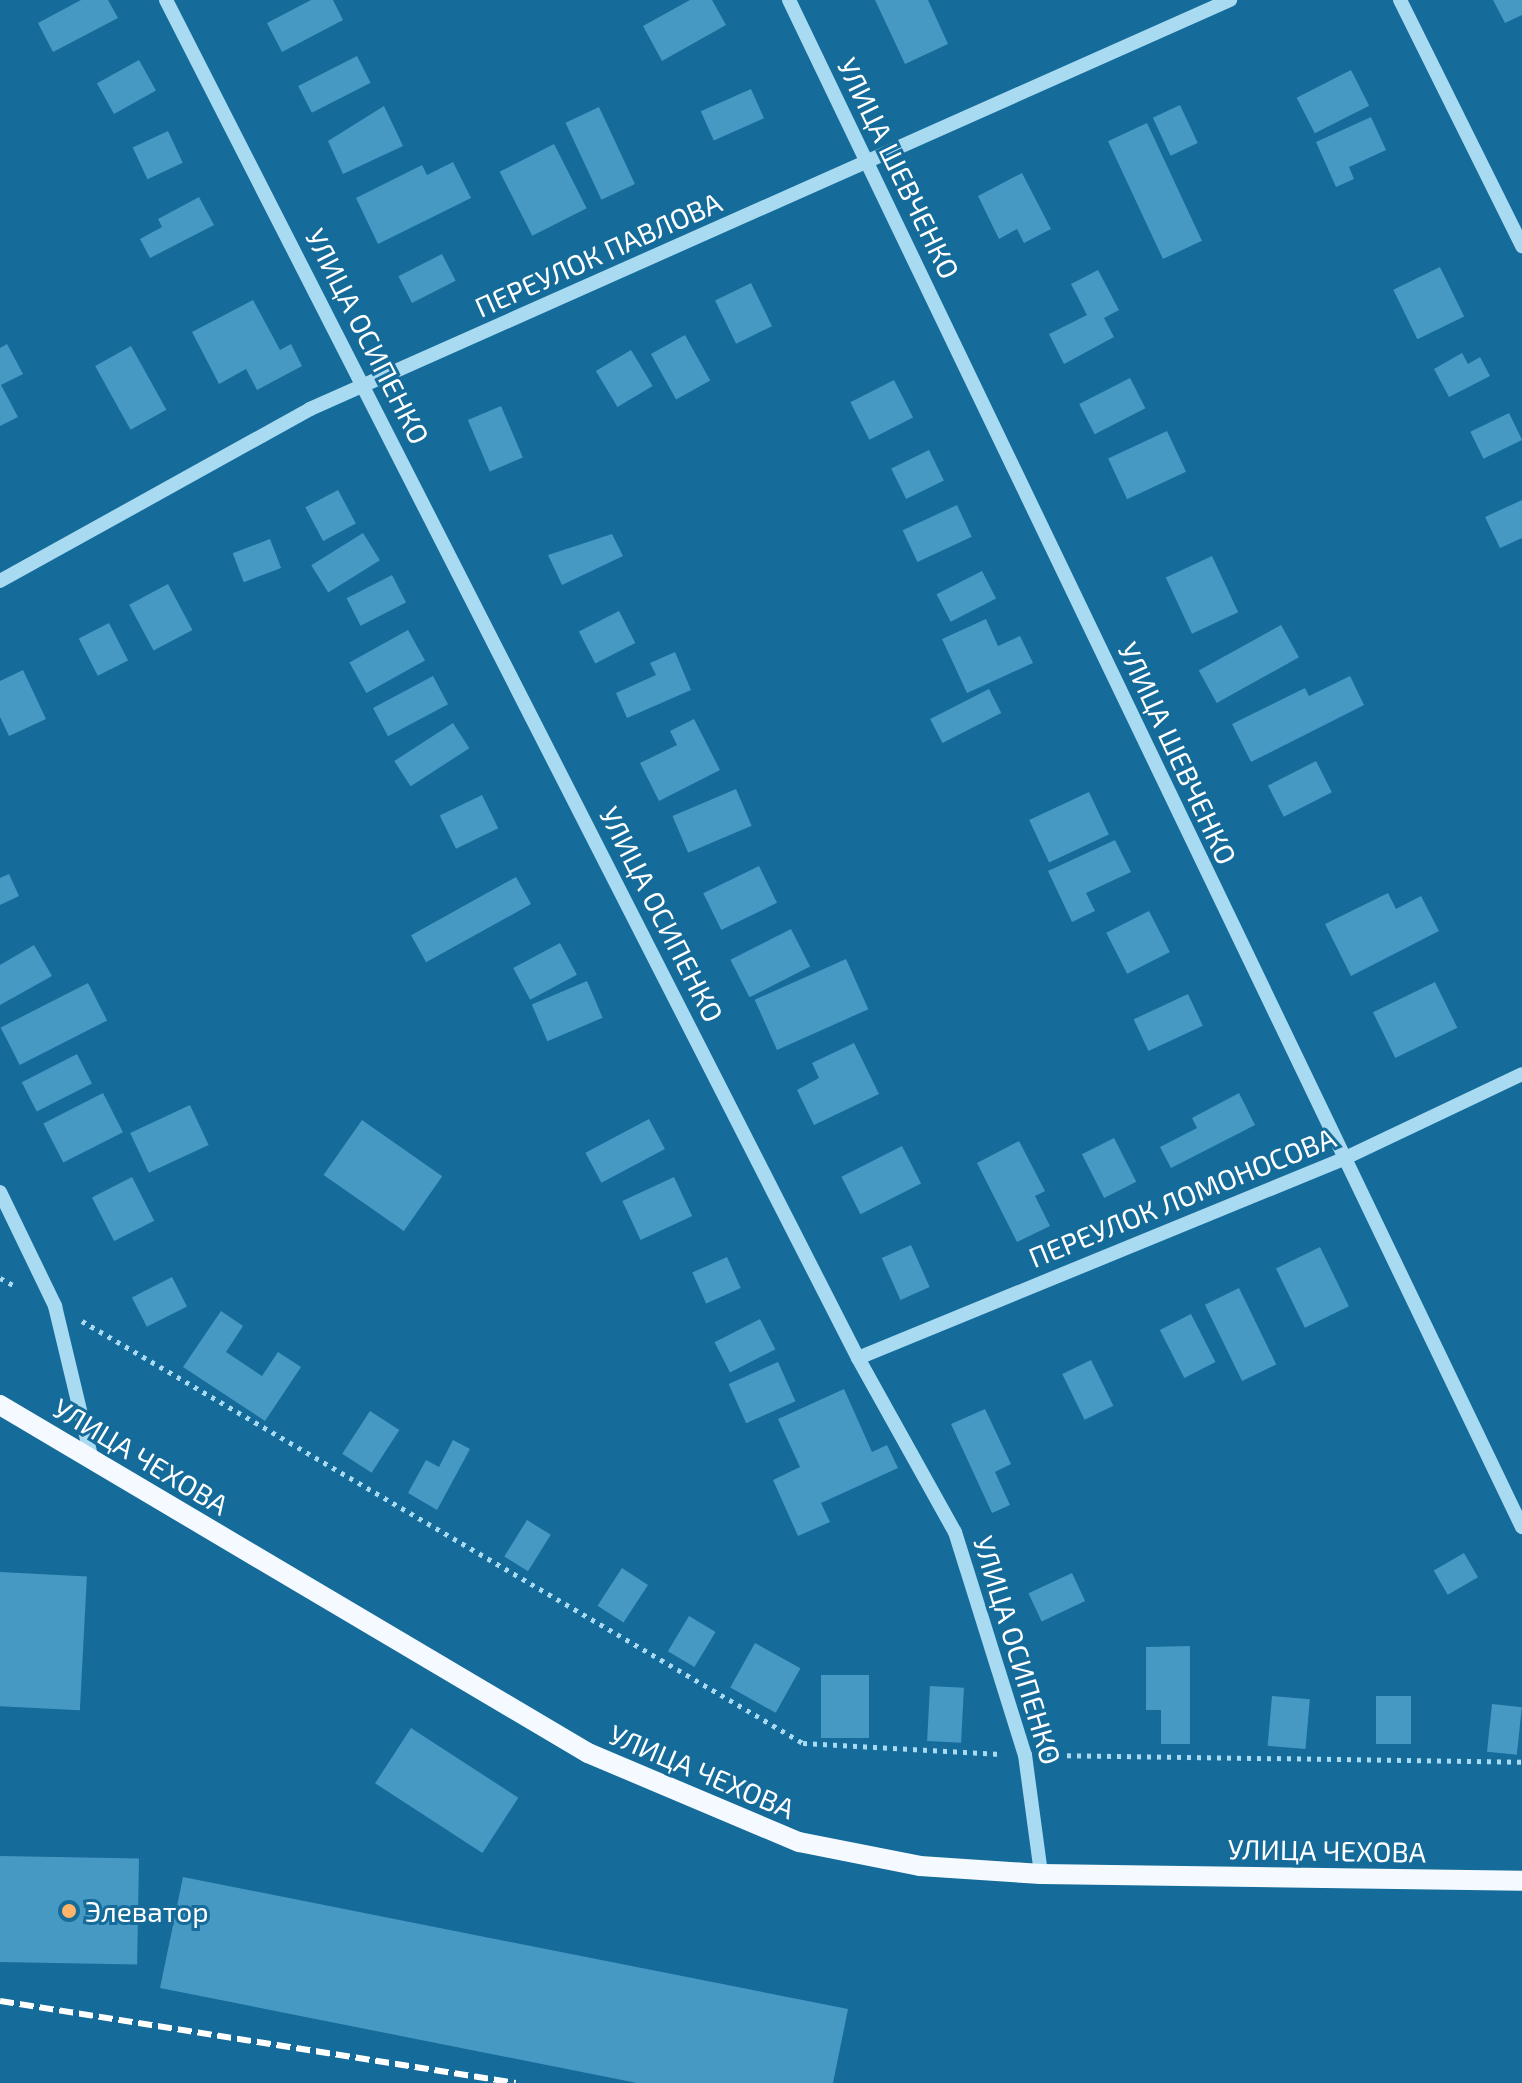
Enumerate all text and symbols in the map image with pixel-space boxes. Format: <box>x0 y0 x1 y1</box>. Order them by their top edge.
street label: УЛИЦА ШЕВЧЕНКО <box>831 52 967 284</box>
street label: ПЕРЕУЛОК ПАВЛОВА <box>470 184 726 324</box>
street label: УЛИЦА ОСИПЕНКО <box>299 223 437 449</box>
street label: УЛИЦА ШЕВЧЕНКО <box>1112 637 1244 869</box>
street label: УЛИЦА ОСИПЕНКО <box>593 801 731 1027</box>
street label: ПЕРЕУЛОК ЛОМОНОСОВА <box>1024 1120 1340 1274</box>
street label: УЛИЦА ЧЕХОВА <box>47 1390 235 1522</box>
street label: УЛИЦА ОСИПЕНКО <box>967 1532 1069 1768</box>
street label: УЛИЦА ЧЕХОВА <box>604 1717 800 1825</box>
street label: УЛИЦА ЧЕХОВА <box>1227 1831 1427 1869</box>
place label: Элеватор <box>85 1894 209 1928</box>
marker: Элеватор <box>60 1902 78 1920</box>

